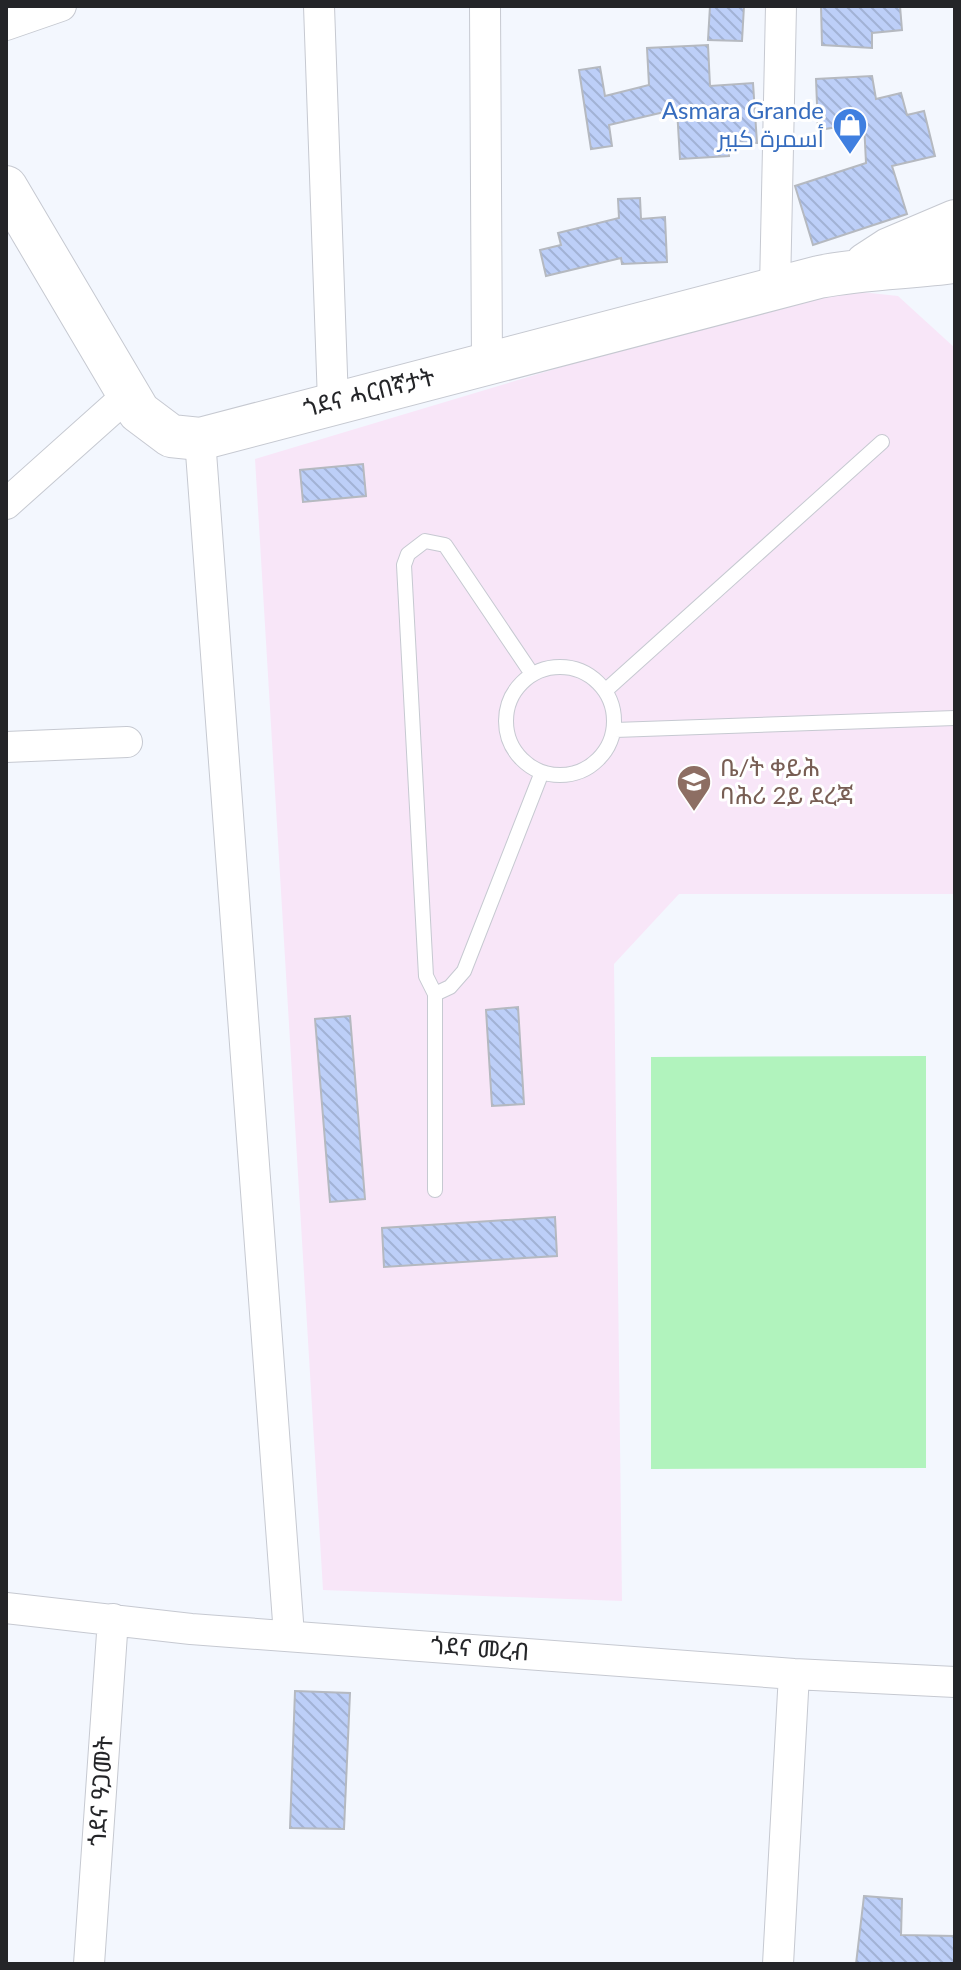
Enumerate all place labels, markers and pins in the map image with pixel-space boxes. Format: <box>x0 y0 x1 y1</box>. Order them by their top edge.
place label: Asmara Grande أسمرة كبير <box>662 95 824 152</box>
shop icon: Asmara Grande أسمرة كبير <box>831 106 869 156</box>
place label: ቤ/ት ቀይሕ ባሕሪ 2ይ ደረጃ <box>720 752 854 809</box>
school or university icon: ቤ/ት ቀይሕ ባሕሪ 2ይ ደረጃ <box>675 763 713 813</box>

